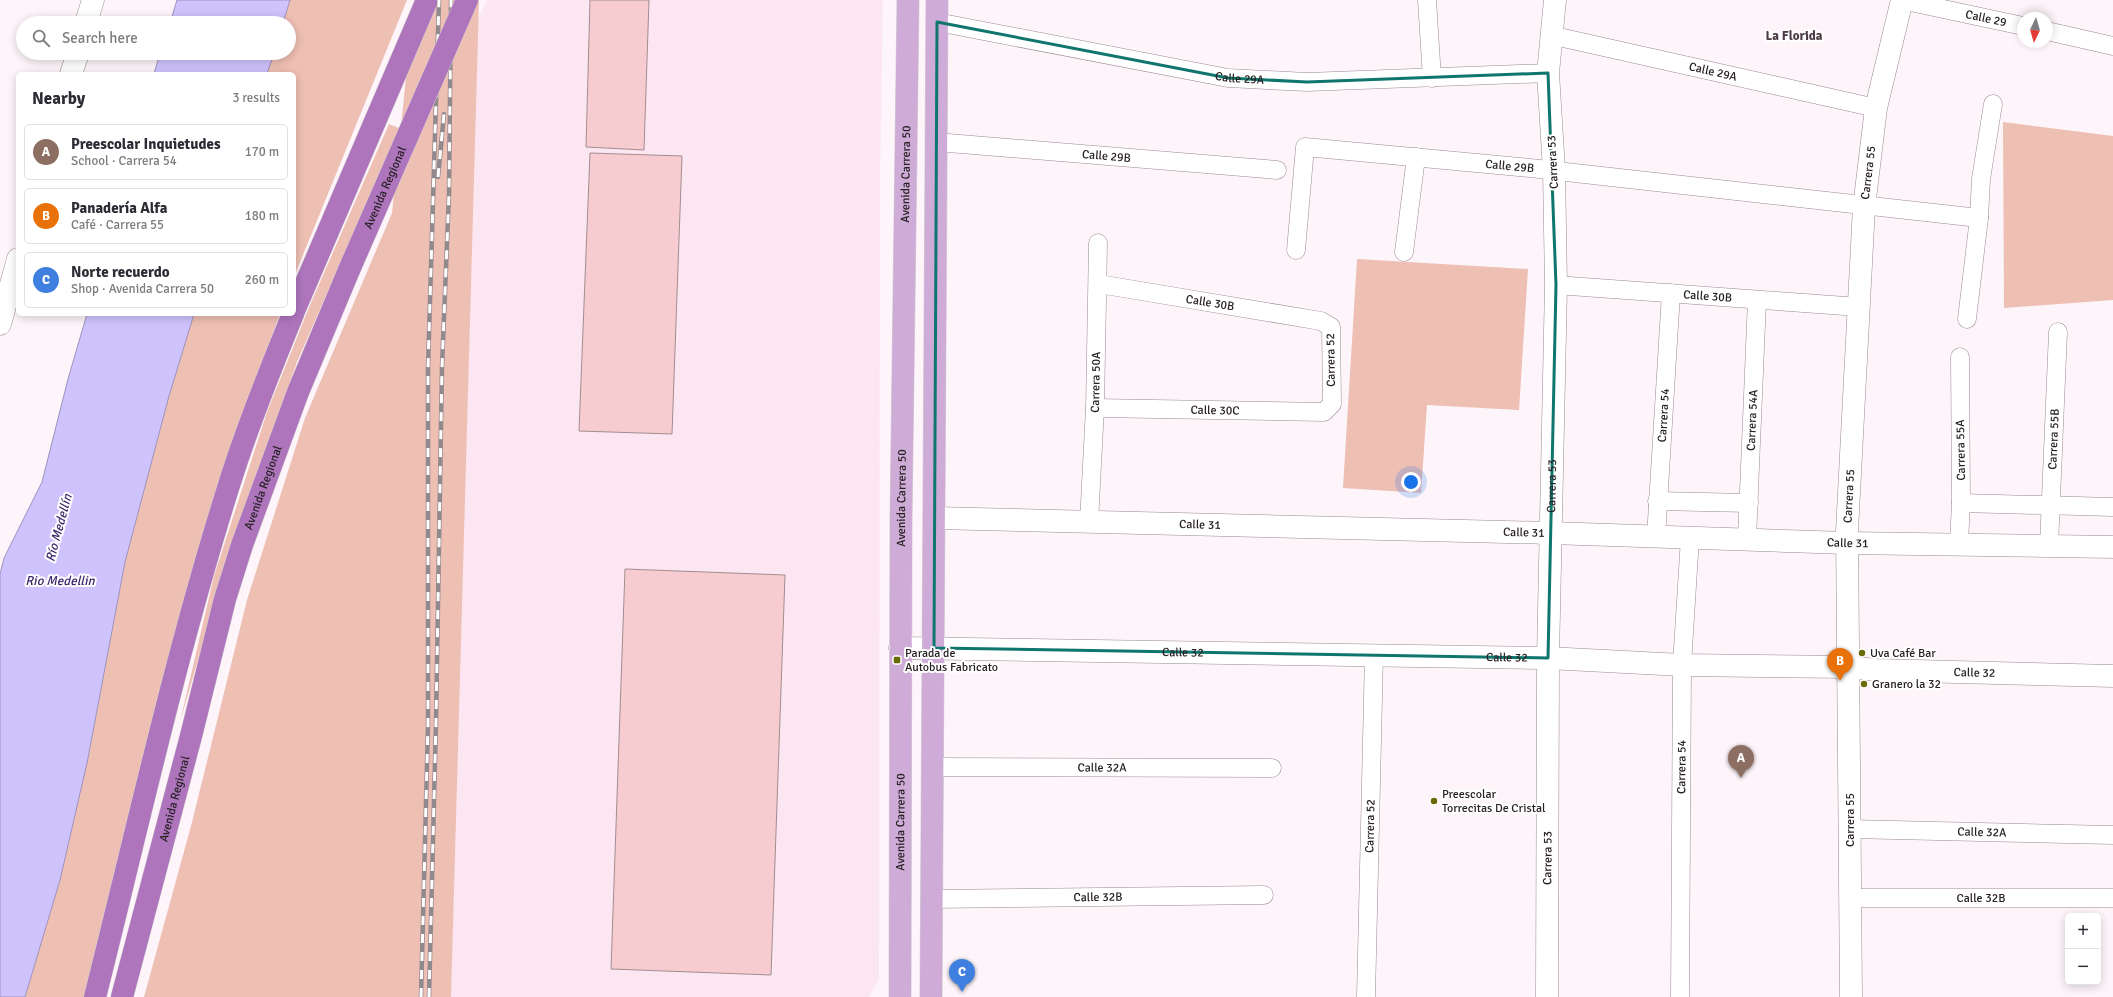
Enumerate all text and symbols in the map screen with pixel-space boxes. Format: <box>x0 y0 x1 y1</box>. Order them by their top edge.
street label: Calle 29 <box>1964 6 2008 30</box>
north arrow <box>2017 12 2053 48</box>
search box <box>16 16 296 60</box>
icon: search <box>30 27 52 49</box>
district label: La Florida <box>1766 28 1823 44</box>
text: Search here <box>62 29 138 47</box>
street label: Calle 29A <box>1687 59 1739 84</box>
street label: Calle 29A <box>1214 68 1265 87</box>
text: Nearby <box>32 88 85 109</box>
text: 3 results <box>232 90 280 106</box>
street label: Avenida Carrera 50 <box>898 125 914 223</box>
text: Preescolar Inquietudes <box>71 135 221 153</box>
street label: Carrera 53 <box>1544 135 1562 189</box>
text: A <box>42 144 50 160</box>
text: 170 m <box>245 144 279 160</box>
street label: Avenida Regional <box>360 144 410 231</box>
street label: Carrera 55 <box>1857 145 1879 200</box>
street label: Calle 29B <box>1081 147 1131 165</box>
text: School · Carrera 54 <box>71 153 177 169</box>
street label: Calle 29B <box>1485 156 1535 176</box>
text: Panadería Alfa <box>71 199 167 217</box>
text: B <box>42 208 50 224</box>
text: 180 m <box>245 208 279 224</box>
text: Café · Carrera 55 <box>71 217 164 233</box>
text: Norte recuerdo <box>71 263 170 281</box>
text: C <box>42 272 50 288</box>
text: 260 m <box>245 272 279 288</box>
text: Shop · Avenida Carrera 50 <box>71 281 214 297</box>
street label: Calle 30B <box>1683 287 1733 305</box>
street label: Calle 30B <box>1185 292 1235 314</box>
street label: Carrera 52 <box>1323 333 1339 387</box>
street label: Carrera 50A <box>1087 351 1104 413</box>
street label: Carrera 54 <box>1654 387 1673 443</box>
street label: Carrera 54A <box>1743 389 1761 451</box>
street label: Calle 30C <box>1190 402 1240 418</box>
street label: Carrera 55B <box>2045 408 2062 470</box>
street label: Carrera 55A <box>1953 419 1969 481</box>
street label: Avenida Regional <box>241 443 285 532</box>
street label: Avenida Carrera 50 <box>893 449 909 547</box>
street label: Carrera 53 <box>1544 459 1560 513</box>
street label: Carrera 55 <box>1840 469 1858 523</box>
your location <box>1401 472 1421 492</box>
water label: Río Medellín <box>42 492 76 564</box>
street label: Calle 31 <box>1179 516 1221 532</box>
street label: Calle 31 <box>1503 524 1545 540</box>
street label: Calle 31 <box>1827 535 1869 551</box>
water label: Rio Medellin <box>25 573 96 589</box>
street label: Calle 32 <box>1162 645 1204 660</box>
place label: Parada de Autobus Fabricato <box>905 646 998 675</box>
place label: Uva Café Bar <box>1870 646 1936 661</box>
pin: B <box>1827 648 1853 681</box>
marker: Uva Café Bar <box>1857 648 1867 658</box>
street label: Calle 32 <box>1486 650 1528 665</box>
marker: Parada de Autobus Fabricato <box>892 655 902 665</box>
street label: Calle 32 <box>1954 664 1996 681</box>
place label: Granero la 32 <box>1872 677 1941 692</box>
marker: Granero la 32 <box>1859 679 1869 689</box>
street label: Carrera 54 <box>1674 739 1689 794</box>
pin: A <box>1728 745 1754 778</box>
street label: Avenida Regional <box>156 754 193 843</box>
street label: Calle 32A <box>1077 760 1127 775</box>
street label: Avenida Carrera 50 <box>893 773 908 871</box>
place label: Preescolar Torrecitas De Cristal <box>1442 787 1546 816</box>
street label: Carrera 55 <box>1843 793 1858 847</box>
marker: Preescolar Torrecitas De Cristal <box>1429 796 1439 806</box>
street label: Carrera 52 <box>1362 799 1378 853</box>
street label: Calle 32A <box>1957 824 2007 840</box>
street label: Carrera 53 <box>1540 831 1555 885</box>
street label: Calle 32B <box>1073 889 1123 905</box>
street label: Calle 32B <box>1957 891 2005 906</box>
map controls <box>2065 913 2101 985</box>
button: + <box>2065 913 2101 949</box>
button: − <box>2065 949 2101 985</box>
pin: C <box>949 959 975 992</box>

